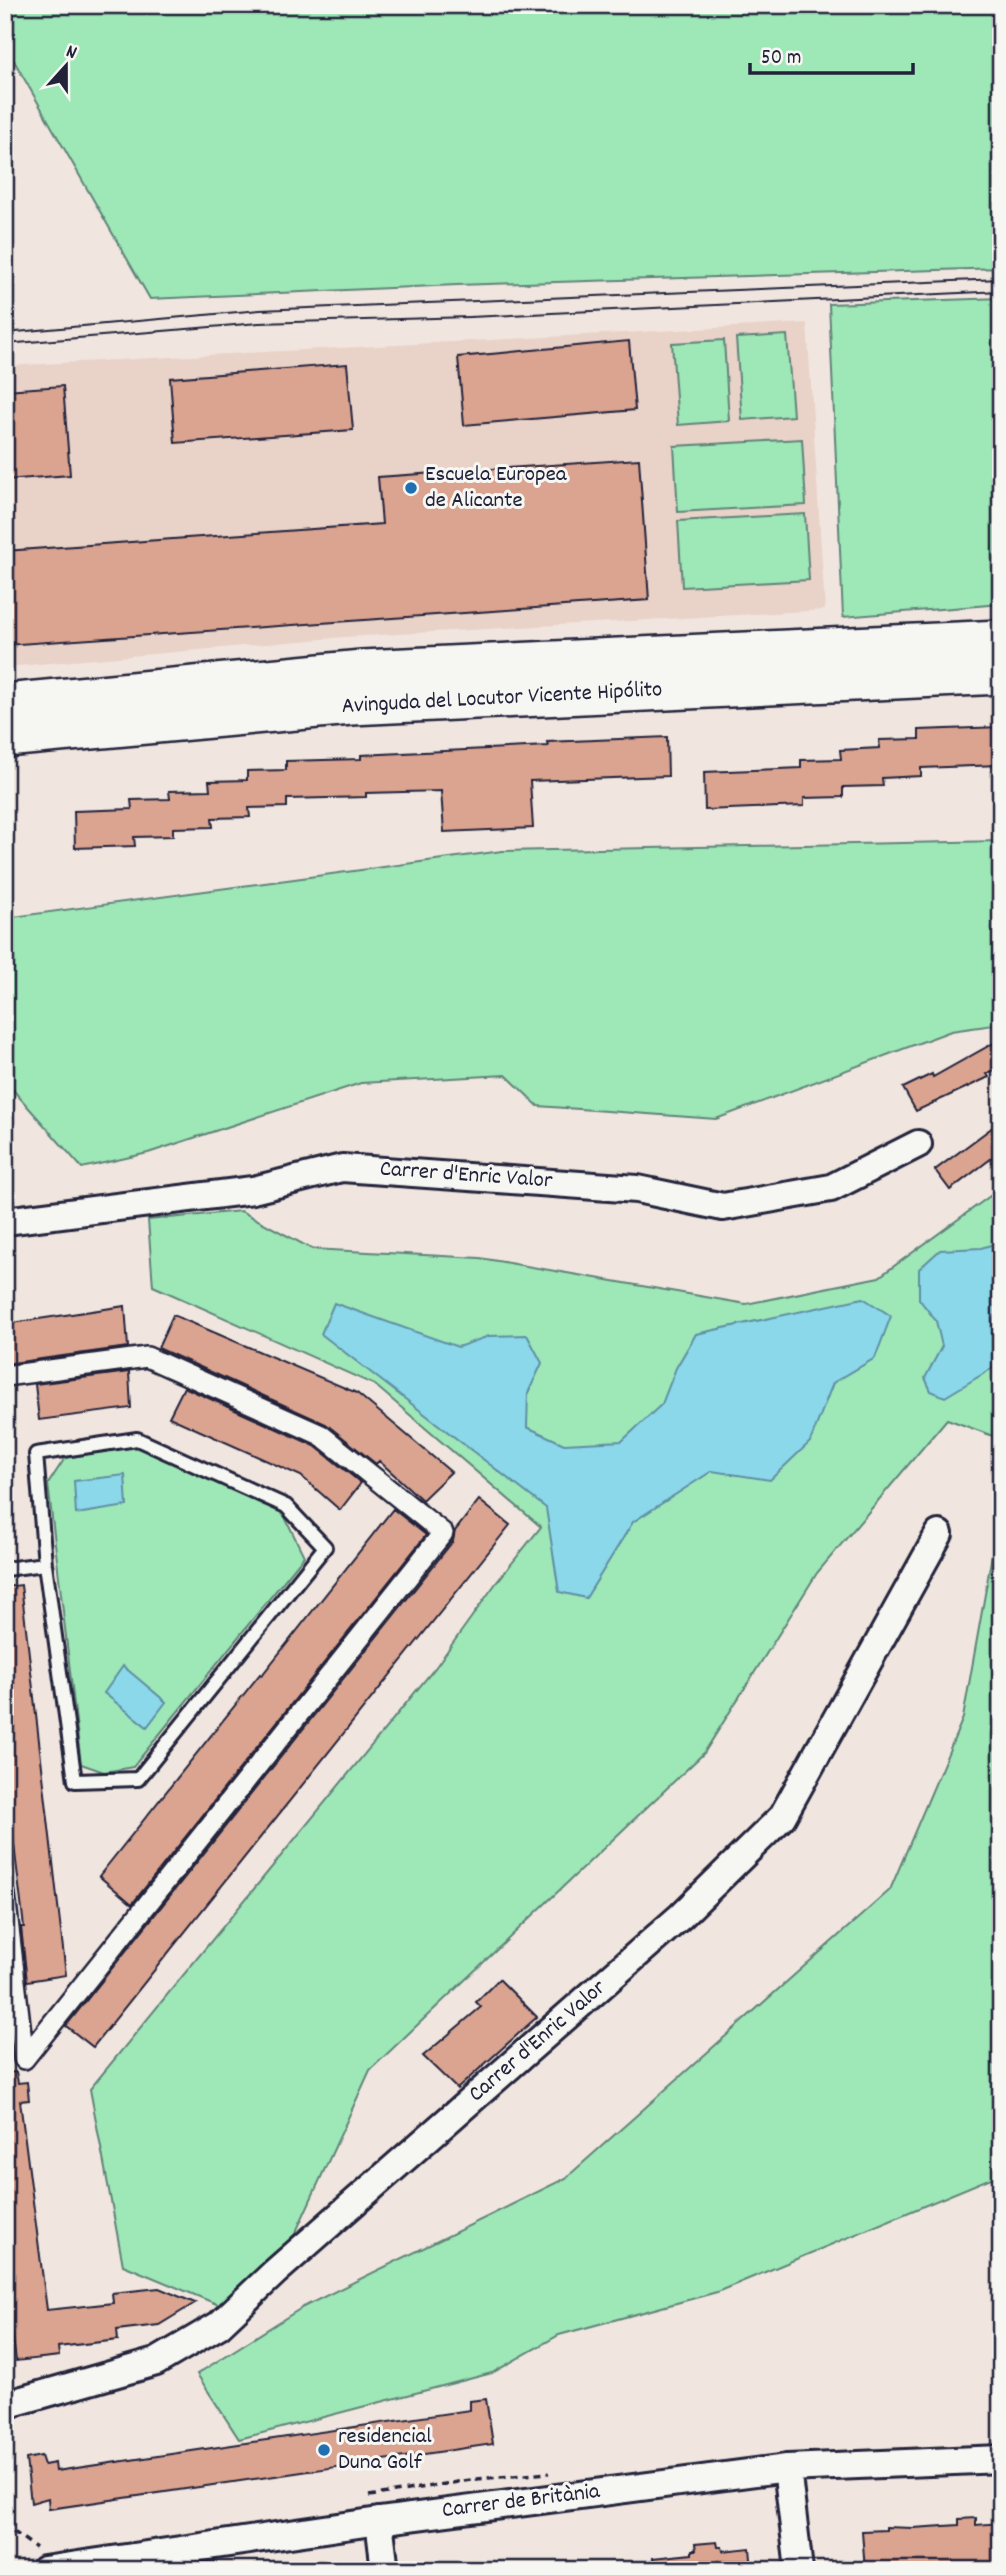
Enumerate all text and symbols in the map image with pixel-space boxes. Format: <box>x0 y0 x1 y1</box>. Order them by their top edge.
north arrow <box>32 32 102 102</box>
scale bar <box>750 32 913 76</box>
text: N <box>62 39 80 68</box>
text: 50 m <box>761 44 801 74</box>
place label: Escuela Europea de Alicante <box>425 459 568 518</box>
marker: Escuela Europea de Alicante <box>403 480 419 496</box>
street label: Avinguda del Locutor Vicente Hipólito <box>341 674 663 724</box>
street label: Carrer d'Enric Valor <box>379 1154 554 1199</box>
street label: Carrer d'Enric Valor <box>462 1973 614 2111</box>
place label: residencial Duna Golf <box>338 2421 432 2480</box>
marker: residencial Duna Golf <box>316 2442 332 2458</box>
street label: Carrer de Britània <box>440 2476 603 2528</box>

